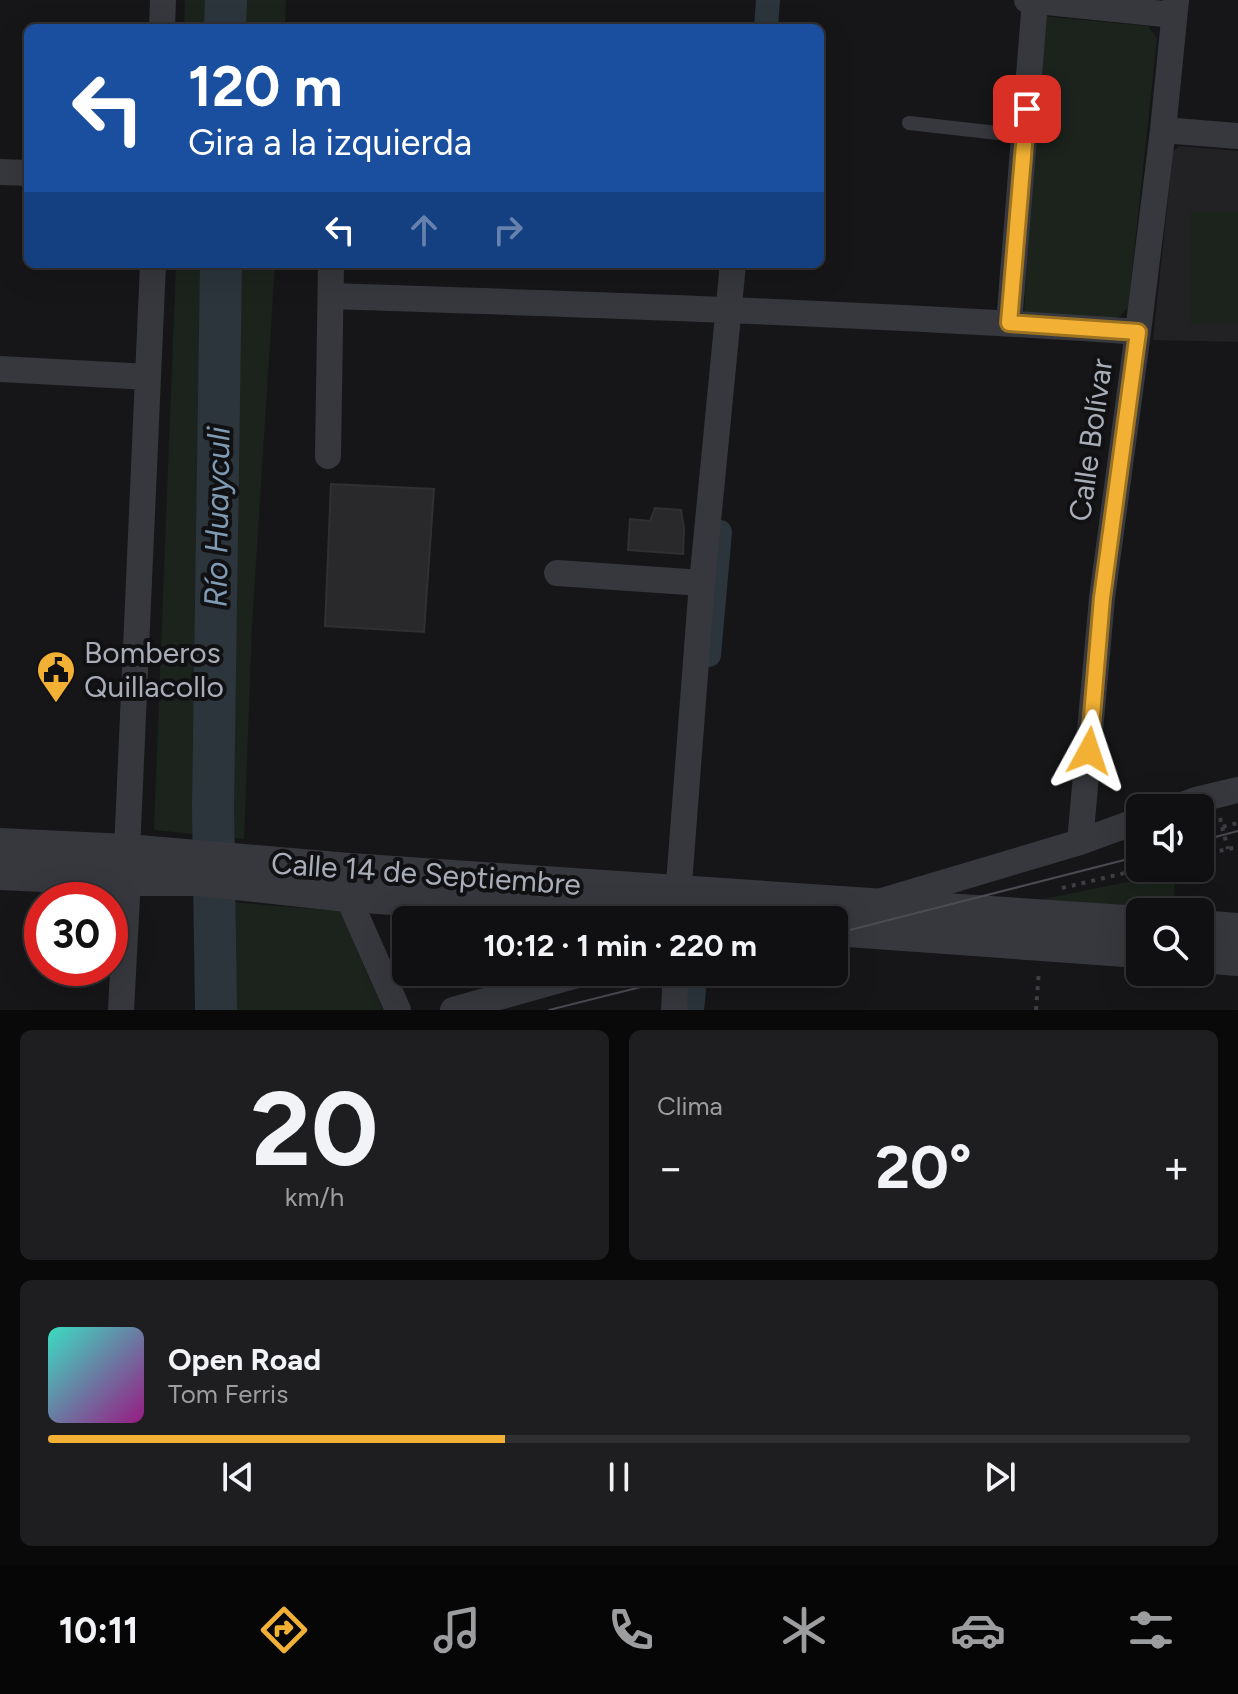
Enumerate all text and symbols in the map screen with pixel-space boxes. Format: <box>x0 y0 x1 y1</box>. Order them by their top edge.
text: 120 m <box>188 53 343 120</box>
icon: left <box>56 56 160 160</box>
pin <box>993 75 1061 143</box>
icon: arrive <box>1005 87 1049 131</box>
text: Gira a la izquierda <box>188 121 472 164</box>
icon: left <box>318 208 362 252</box>
icon: ahead <box>402 208 446 252</box>
icon: right <box>486 208 530 252</box>
street label: Calle Bolívar <box>1061 356 1120 524</box>
water label: Río Huayculi <box>196 426 238 608</box>
place label: Bomberos Quillacollo <box>84 634 224 705</box>
public building icon: Bomberos Quillacollo <box>35 649 77 704</box>
position arrow <box>1047 709 1131 793</box>
map controls <box>1126 794 1214 986</box>
button: sound <box>1126 794 1214 882</box>
street label: Calle 14 de Septiembre <box>270 844 582 903</box>
speed limit sign: 30 <box>24 882 128 986</box>
button: search <box>1126 898 1214 986</box>
text: 10:12 · 1 min · 220 m <box>483 927 757 964</box>
text: 20 <box>251 1066 378 1191</box>
text: Clima <box>657 1090 723 1122</box>
text: 20° <box>875 1131 972 1203</box>
text: − <box>657 1141 684 1194</box>
text: + <box>1163 1141 1190 1194</box>
text: km/h <box>285 1181 344 1213</box>
text: Open Road <box>168 1341 321 1378</box>
text: Tom Ferris <box>168 1378 288 1410</box>
icon: previous <box>216 1455 260 1499</box>
icon: pause <box>597 1455 641 1499</box>
icon: next <box>978 1455 1022 1499</box>
icon: directions <box>256 1602 312 1658</box>
icon: music <box>429 1602 485 1658</box>
icon: phone <box>603 1602 659 1658</box>
icon: climate <box>776 1602 832 1658</box>
icon: car <box>950 1602 1006 1658</box>
icon: filters <box>1123 1602 1179 1658</box>
text: 10:11 <box>59 1609 138 1652</box>

